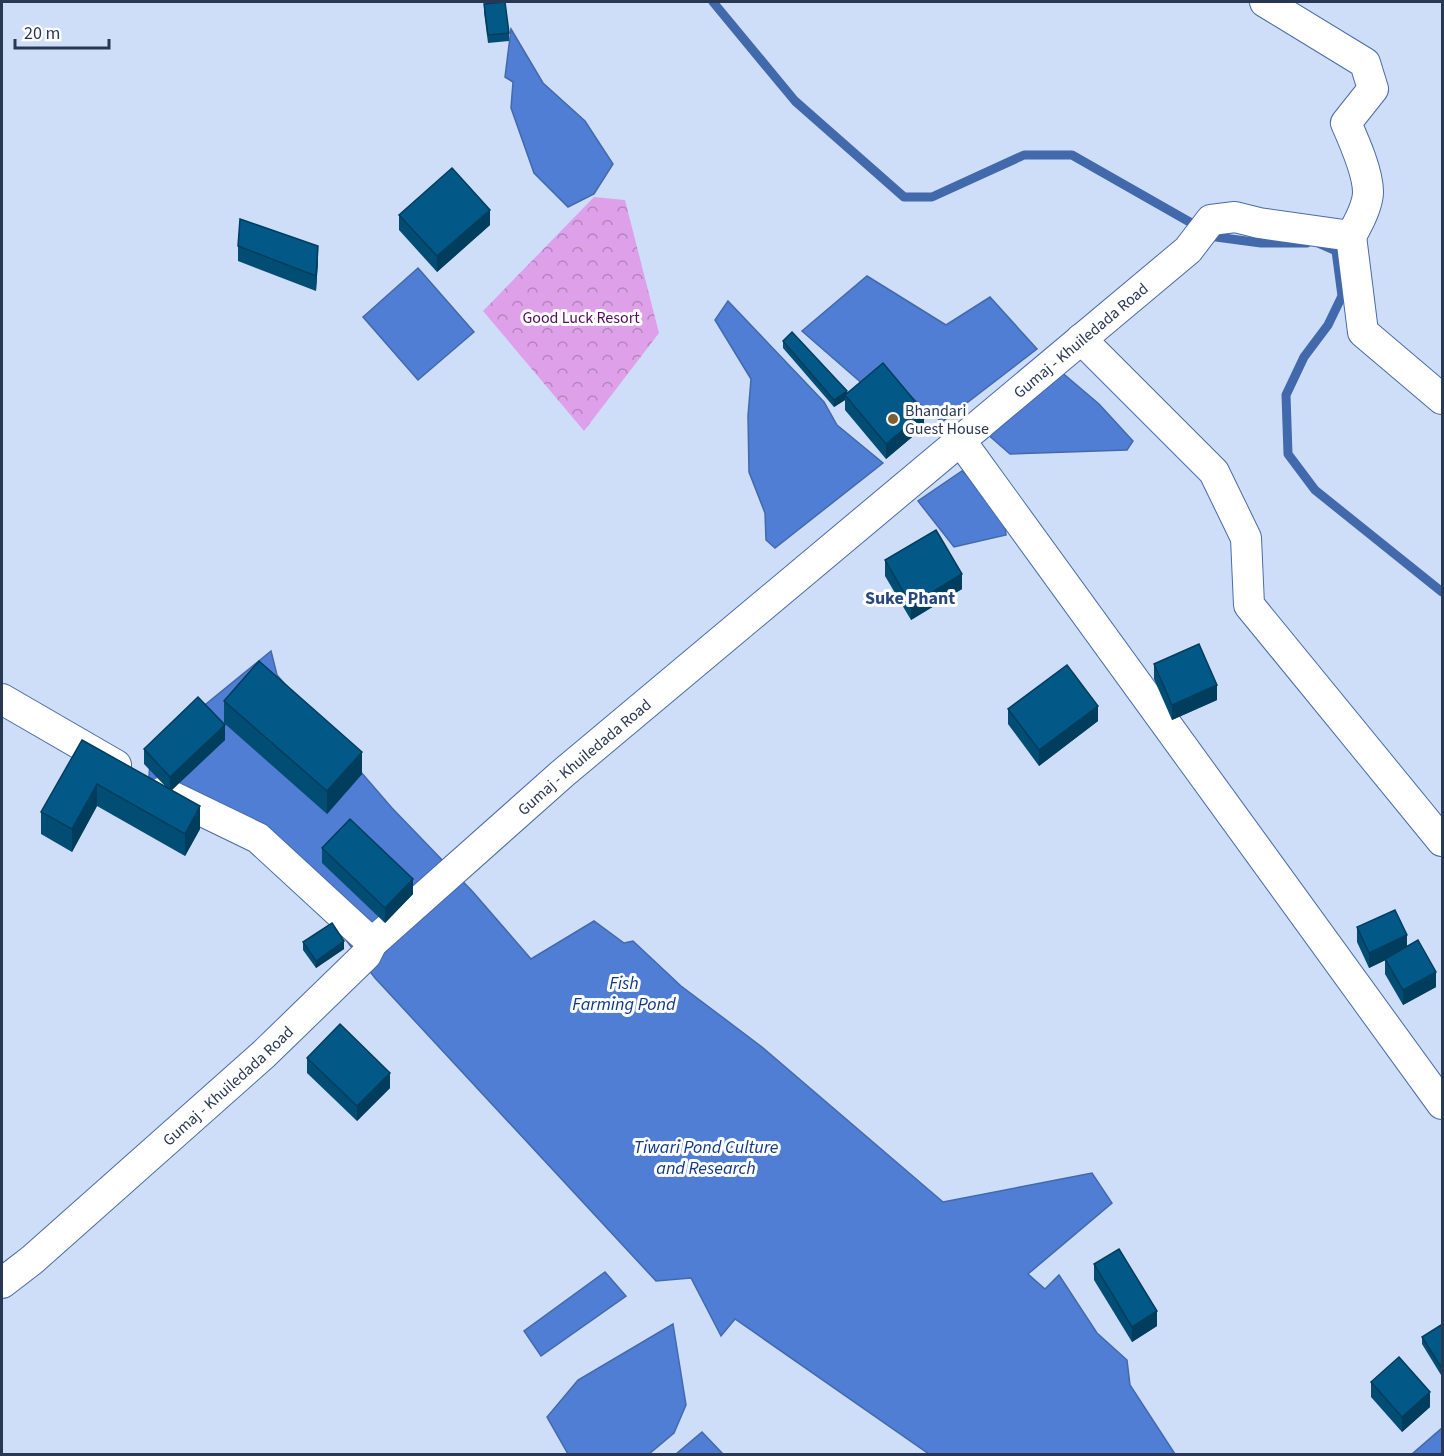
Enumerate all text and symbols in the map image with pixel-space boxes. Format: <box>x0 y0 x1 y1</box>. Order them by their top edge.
scale bar <box>15 12 110 50</box>
text: 20 m <box>24 21 60 46</box>
street label: Gumaj - Khuiledada Road <box>1009 278 1153 404</box>
park label: Good Luck Resort <box>522 307 640 329</box>
place label: Bhandari Guest House <box>905 400 989 440</box>
marker: Bhandari Guest House <box>886 412 900 426</box>
district label: Suke Phant <box>865 586 955 611</box>
street label: Gumaj - Khuiledada Road <box>513 694 656 821</box>
water label: Fish Farming Pond <box>572 971 676 1017</box>
street label: Gumaj - Khuiledada Road <box>158 1021 299 1151</box>
water label: Tiwari Pond Culture and Research <box>634 1135 779 1181</box>

